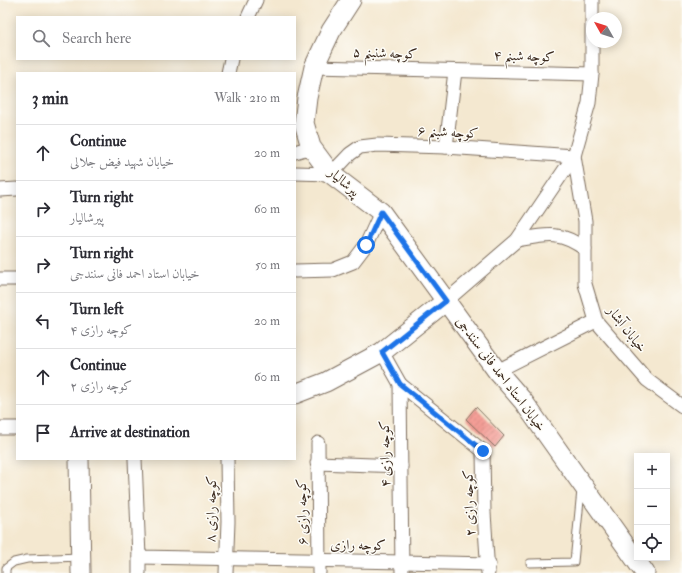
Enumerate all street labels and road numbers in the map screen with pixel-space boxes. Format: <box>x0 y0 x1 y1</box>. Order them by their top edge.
street label: کوچه شنبنم ۵ <box>352 43 418 68</box>
street label: کوچه شبنم ۴ <box>493 46 555 71</box>
street label: کوچه شبنم ۶ <box>417 122 479 147</box>
street label: پیرشالیار <box>322 162 364 203</box>
street label: خیابان آبشار <box>602 301 650 356</box>
street label: خیابان استاد احمد فانی سنندجی <box>452 313 550 435</box>
street label: کوچه رازی ۴ <box>376 420 395 488</box>
street label: کوچه رازی ۲ <box>459 469 480 537</box>
street label: کوچه رازی ۸ <box>202 475 221 543</box>
street label: کوچه رازی ۶ <box>293 478 312 546</box>
street label: کوچه رازی <box>330 536 386 555</box>

